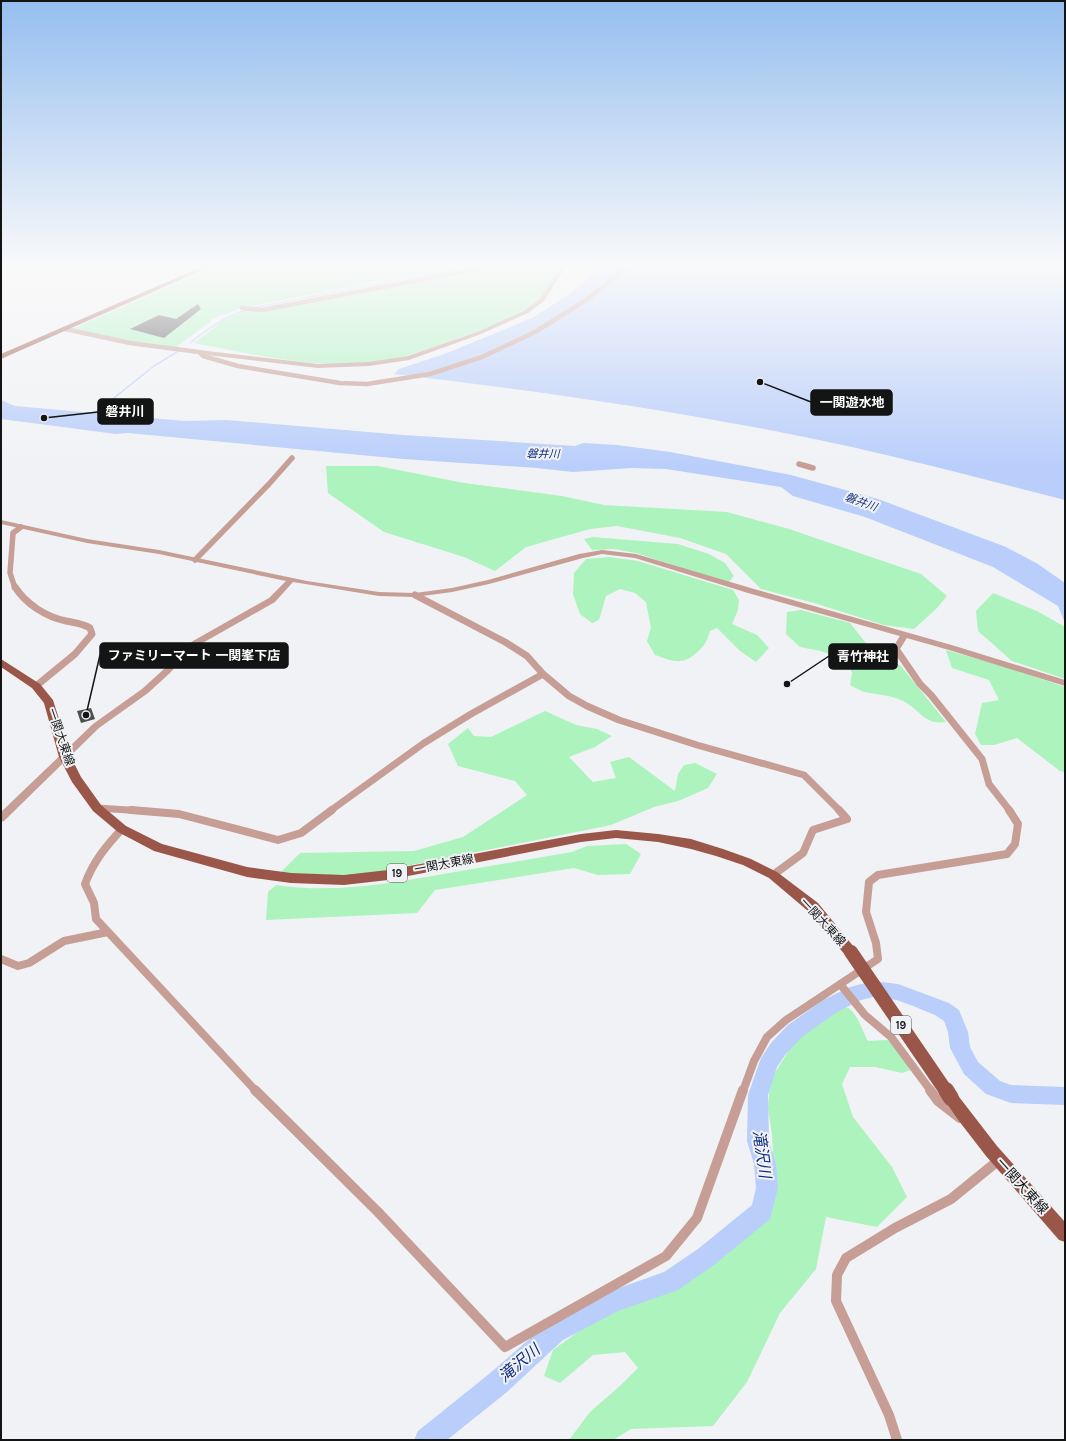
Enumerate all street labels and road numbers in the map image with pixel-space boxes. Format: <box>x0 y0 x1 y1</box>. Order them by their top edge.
street label: 一関大東線 <box>45 706 77 768</box>
street label: 一関大東線 <box>413 851 475 877</box>
road number: 19 <box>387 864 407 882</box>
street label: 一関大東線 <box>797 895 849 949</box>
road number: 19 <box>891 1016 911 1034</box>
street label: 一関大東線 <box>992 1154 1052 1218</box>

